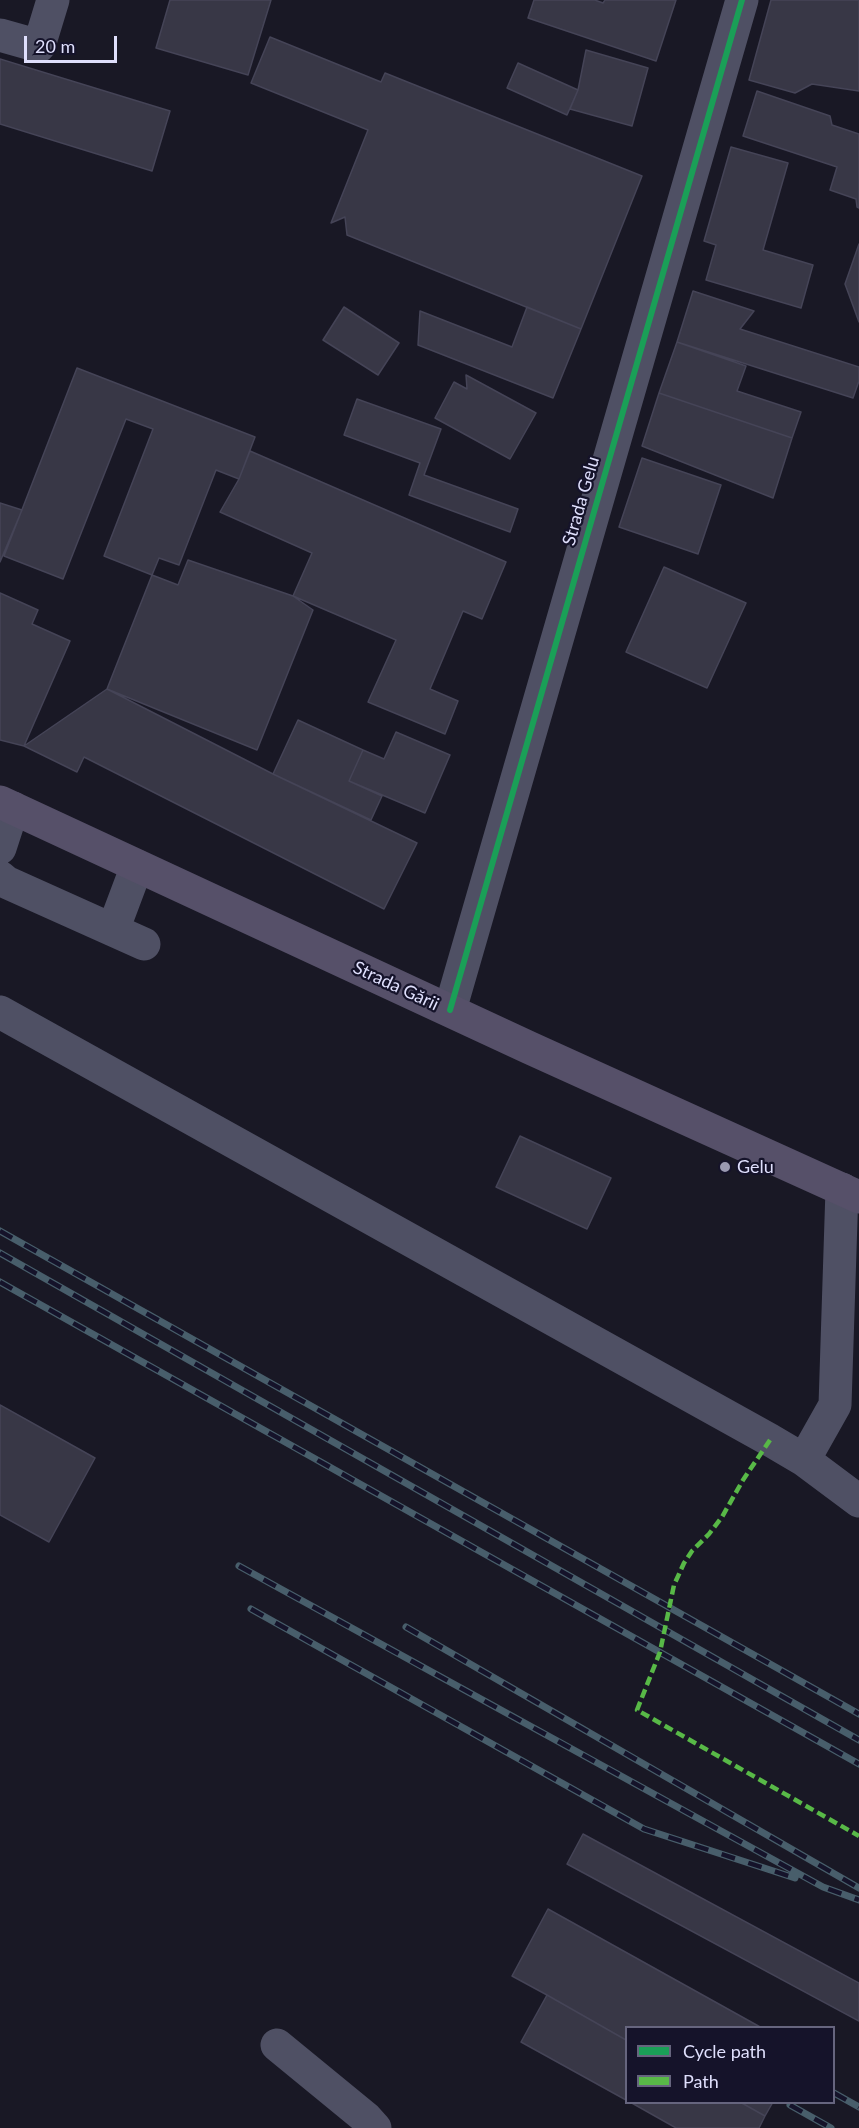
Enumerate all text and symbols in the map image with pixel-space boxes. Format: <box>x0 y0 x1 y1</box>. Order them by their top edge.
scale bar <box>27 24 120 62</box>
text: 20 m <box>35 35 75 57</box>
street label: Strada Gelu <box>558 454 604 548</box>
street label: Strada Gării <box>350 957 442 1015</box>
place label: Gelu <box>737 1156 774 1178</box>
marker: Gelu <box>718 1160 732 1174</box>
legend <box>625 2026 835 2104</box>
text: Cycle path <box>683 2040 766 2062</box>
text: Path <box>683 2070 719 2092</box>

